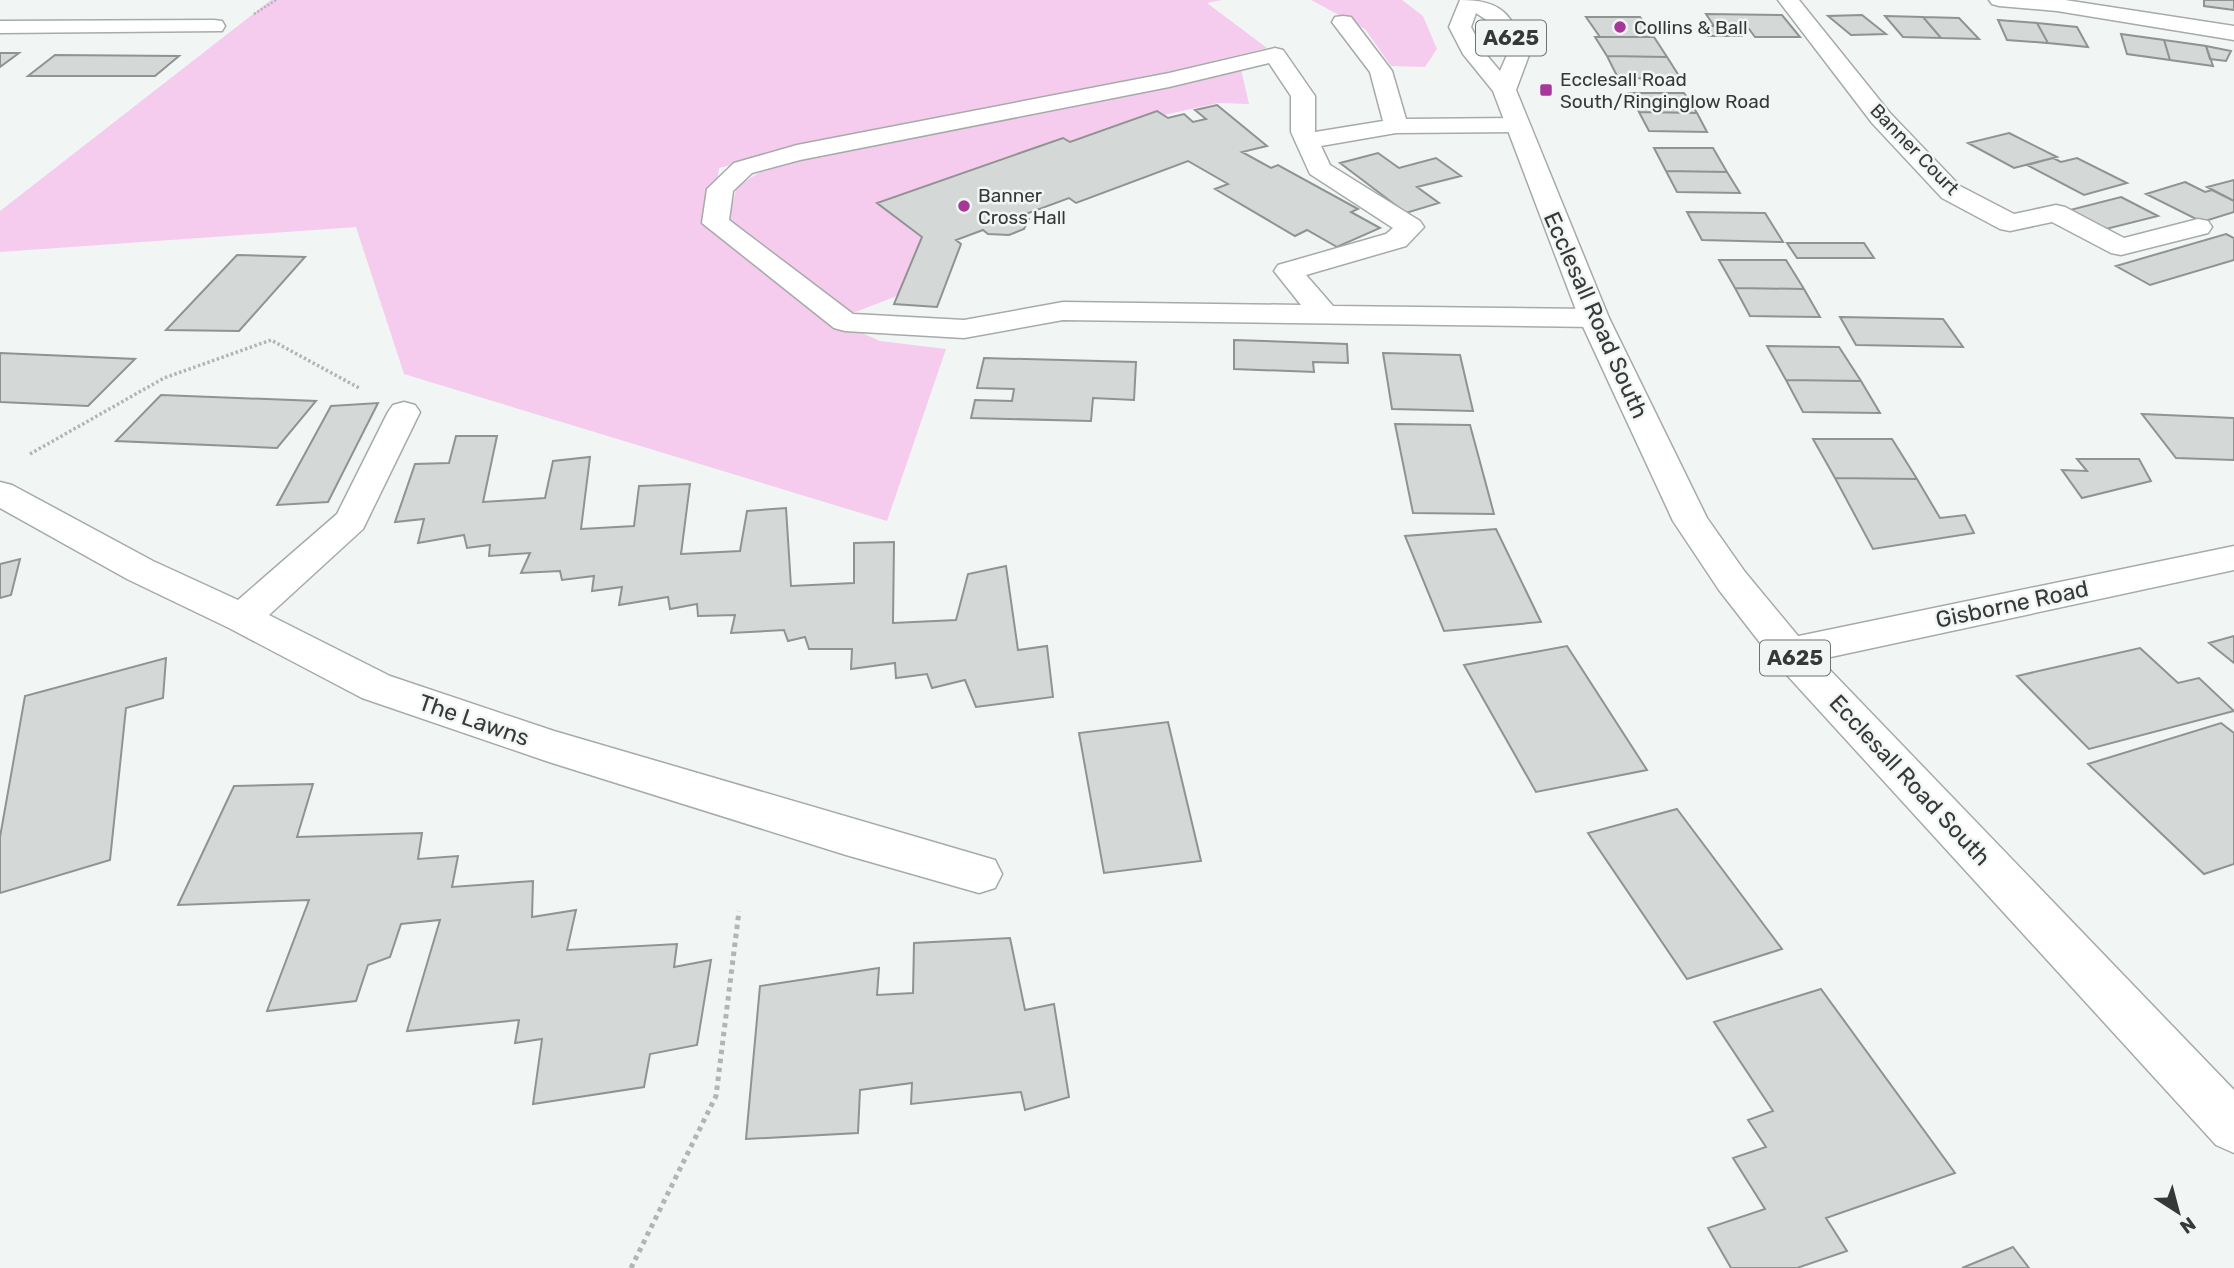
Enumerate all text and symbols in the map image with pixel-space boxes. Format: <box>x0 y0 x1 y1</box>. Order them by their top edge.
place label: Collins & Ball <box>1634 16 1748 39</box>
marker: Collins & Ball <box>1612 19 1628 35</box>
road number: A625 <box>1476 20 1546 56</box>
place label: Ecclesall Road South/Ringinglow Road <box>1560 68 1770 113</box>
marker: Ecclesall Road South/Ringinglow Road <box>1538 82 1554 98</box>
street label: Banner Court <box>1865 99 1964 200</box>
place label: Banner Cross Hall <box>978 184 1066 229</box>
marker: Banner Cross Hall <box>956 198 972 214</box>
street label: Ecclesall Road South <box>1538 207 1654 423</box>
street label: Gisborne Road <box>1933 574 2091 634</box>
road number: A625 <box>1760 640 1830 676</box>
street label: The Lawns <box>415 688 533 752</box>
street label: Ecclesall Road South <box>1824 689 1996 871</box>
north arrow <box>2143 1177 2213 1247</box>
text: N <box>2175 1212 2200 1239</box>

